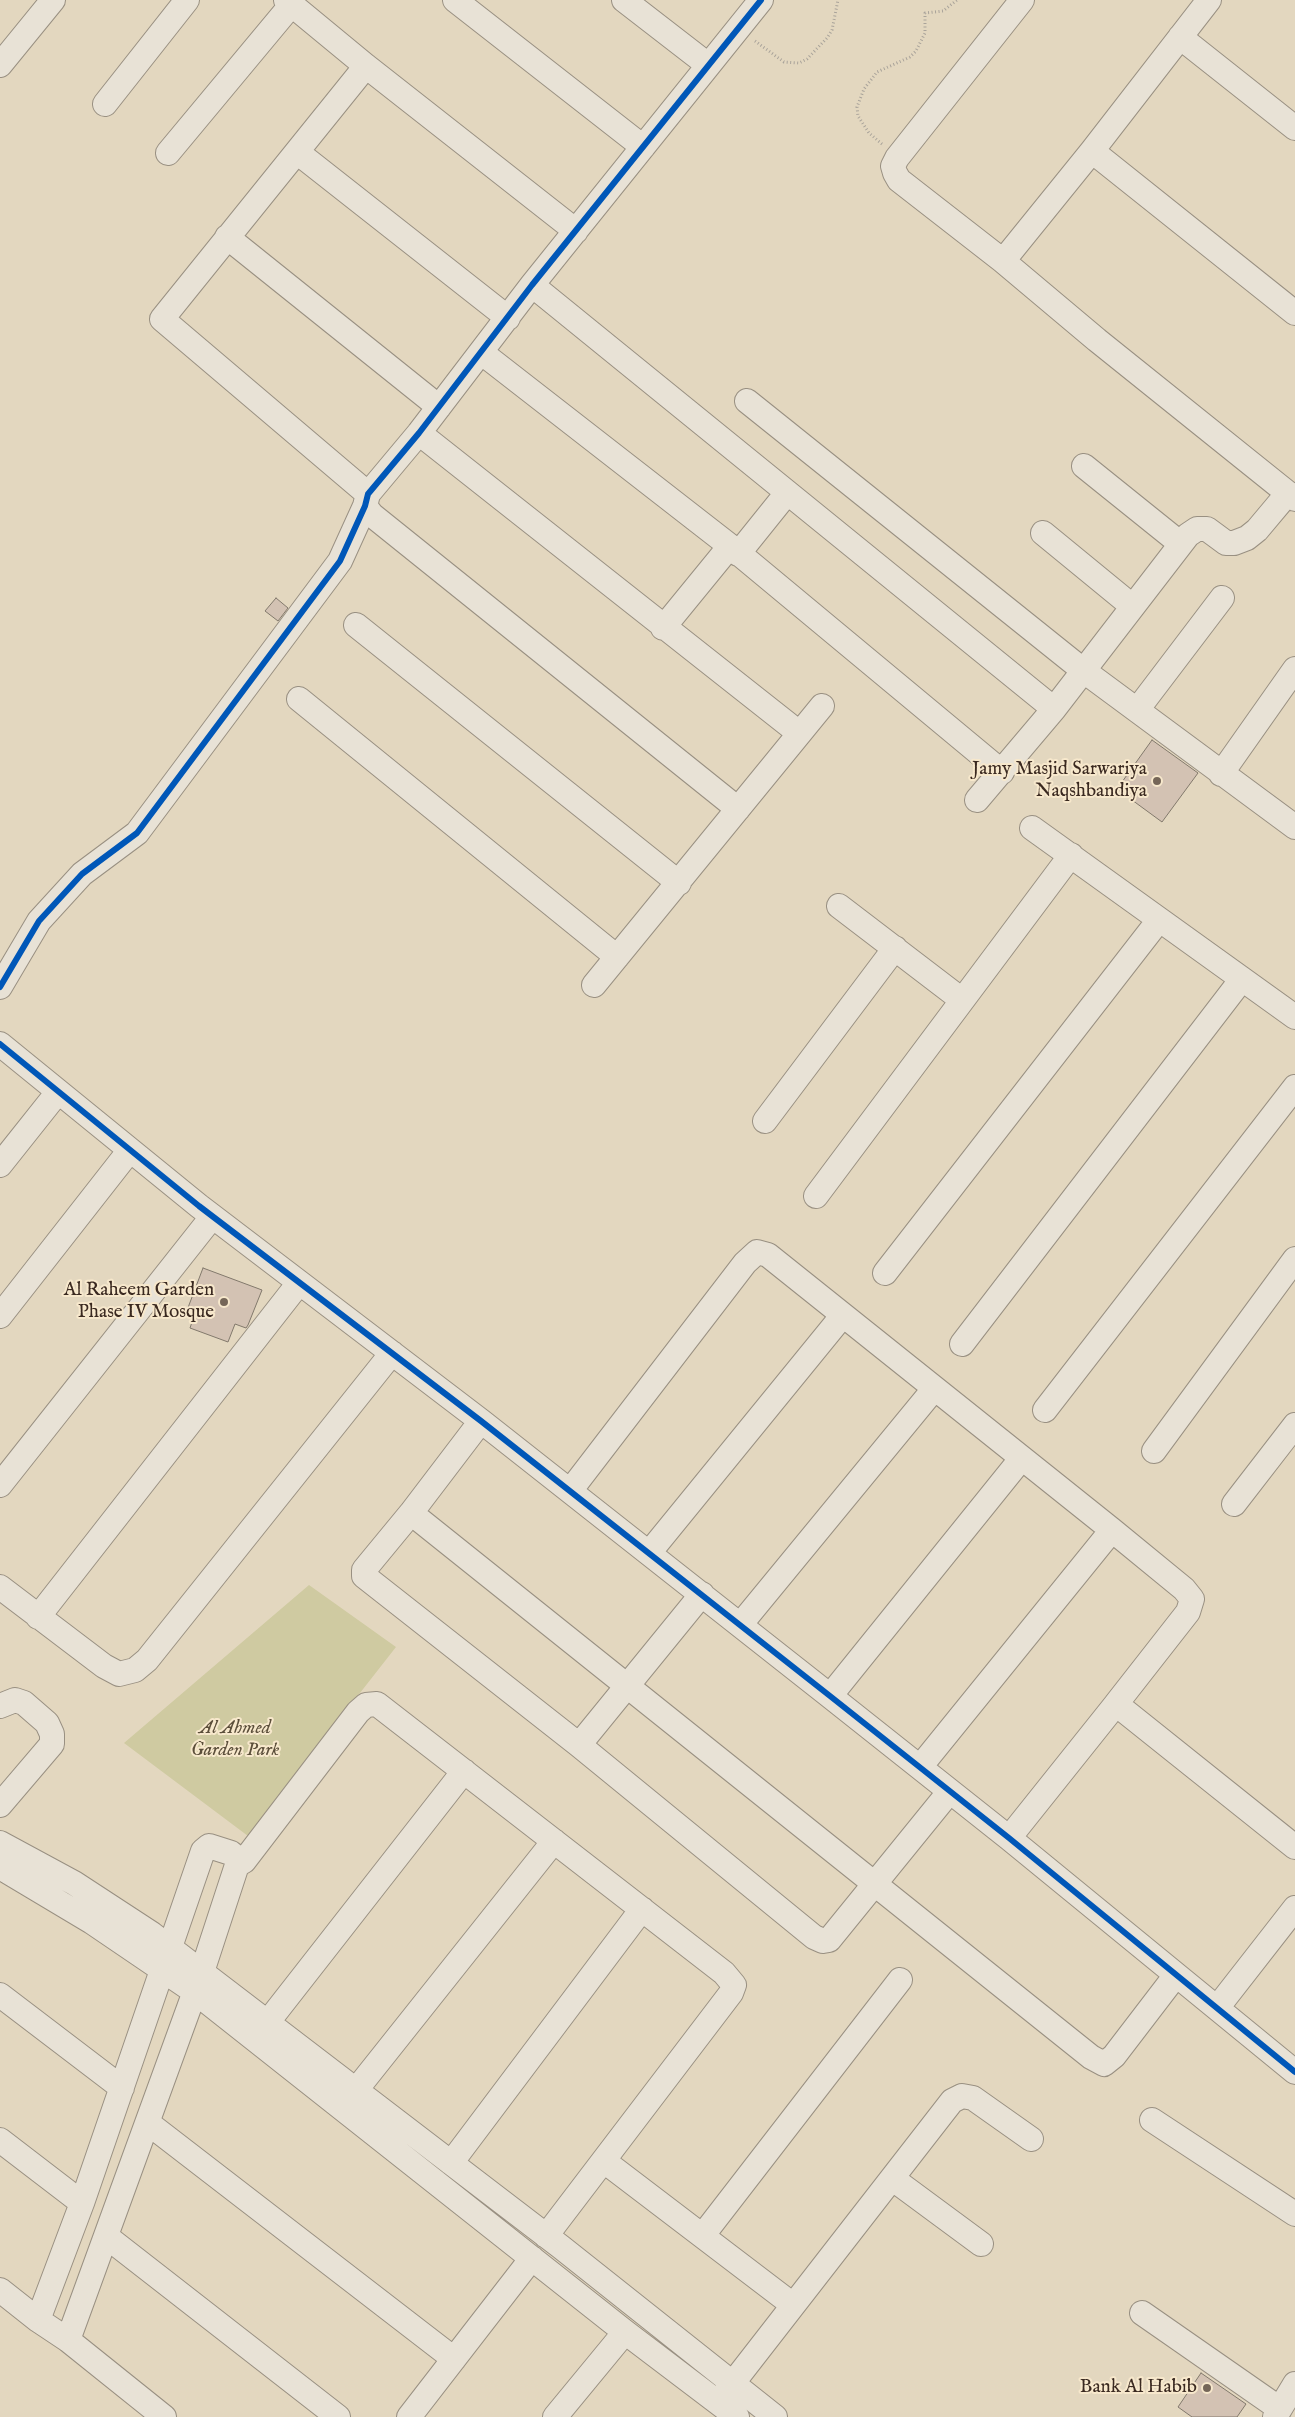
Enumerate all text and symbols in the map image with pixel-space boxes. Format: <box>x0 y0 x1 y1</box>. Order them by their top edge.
place label: Jamy Masjid Sarwariya Naqshbandiya <box>972 759 1147 803</box>
marker: Jamy Masjid Sarwariya Naqshbandiya <box>1151 775 1163 787</box>
place label: Al Raheem Garden Phase IV Mosque <box>64 1280 214 1324</box>
marker: Al Raheem Garden Phase IV Mosque <box>218 1296 230 1308</box>
park label: Al Ahmed Garden Park <box>191 1718 279 1762</box>
place label: Bank Al Habib <box>1080 2377 1197 2399</box>
marker: Bank Al Habib <box>1201 2382 1213 2394</box>

